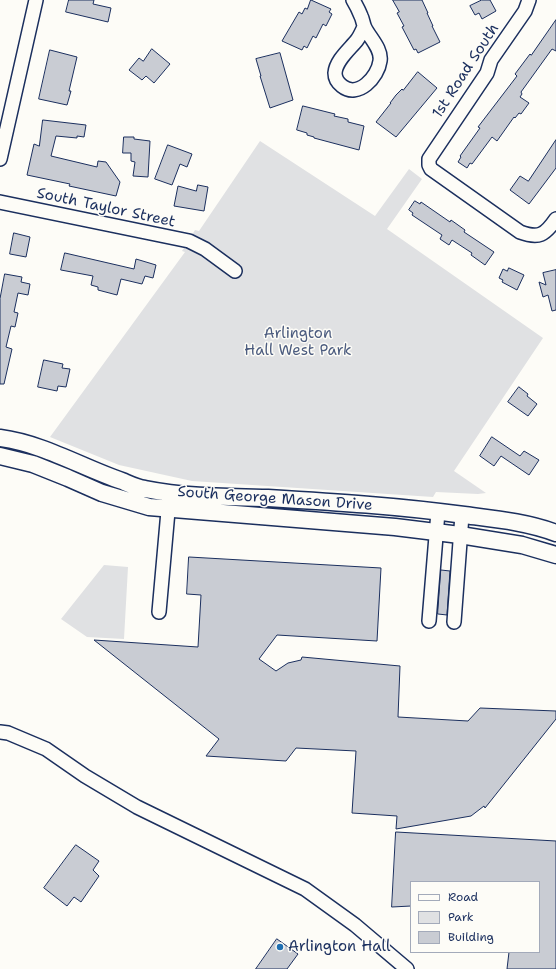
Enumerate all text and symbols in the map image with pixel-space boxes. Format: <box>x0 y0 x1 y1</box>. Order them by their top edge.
street label: 1st Road South <box>429 20 503 122</box>
street label: South Taylor Street <box>35 185 177 231</box>
park label: Arlington Hall West Park <box>244 325 352 360</box>
street label: South George Mason Drive <box>177 483 373 515</box>
legend <box>410 881 540 953</box>
text: Road <box>448 889 478 905</box>
text: Park <box>448 909 474 925</box>
text: Building <box>448 929 494 945</box>
place label: Arlington Hall <box>288 938 390 956</box>
marker: Arlington Hall <box>275 942 285 952</box>

